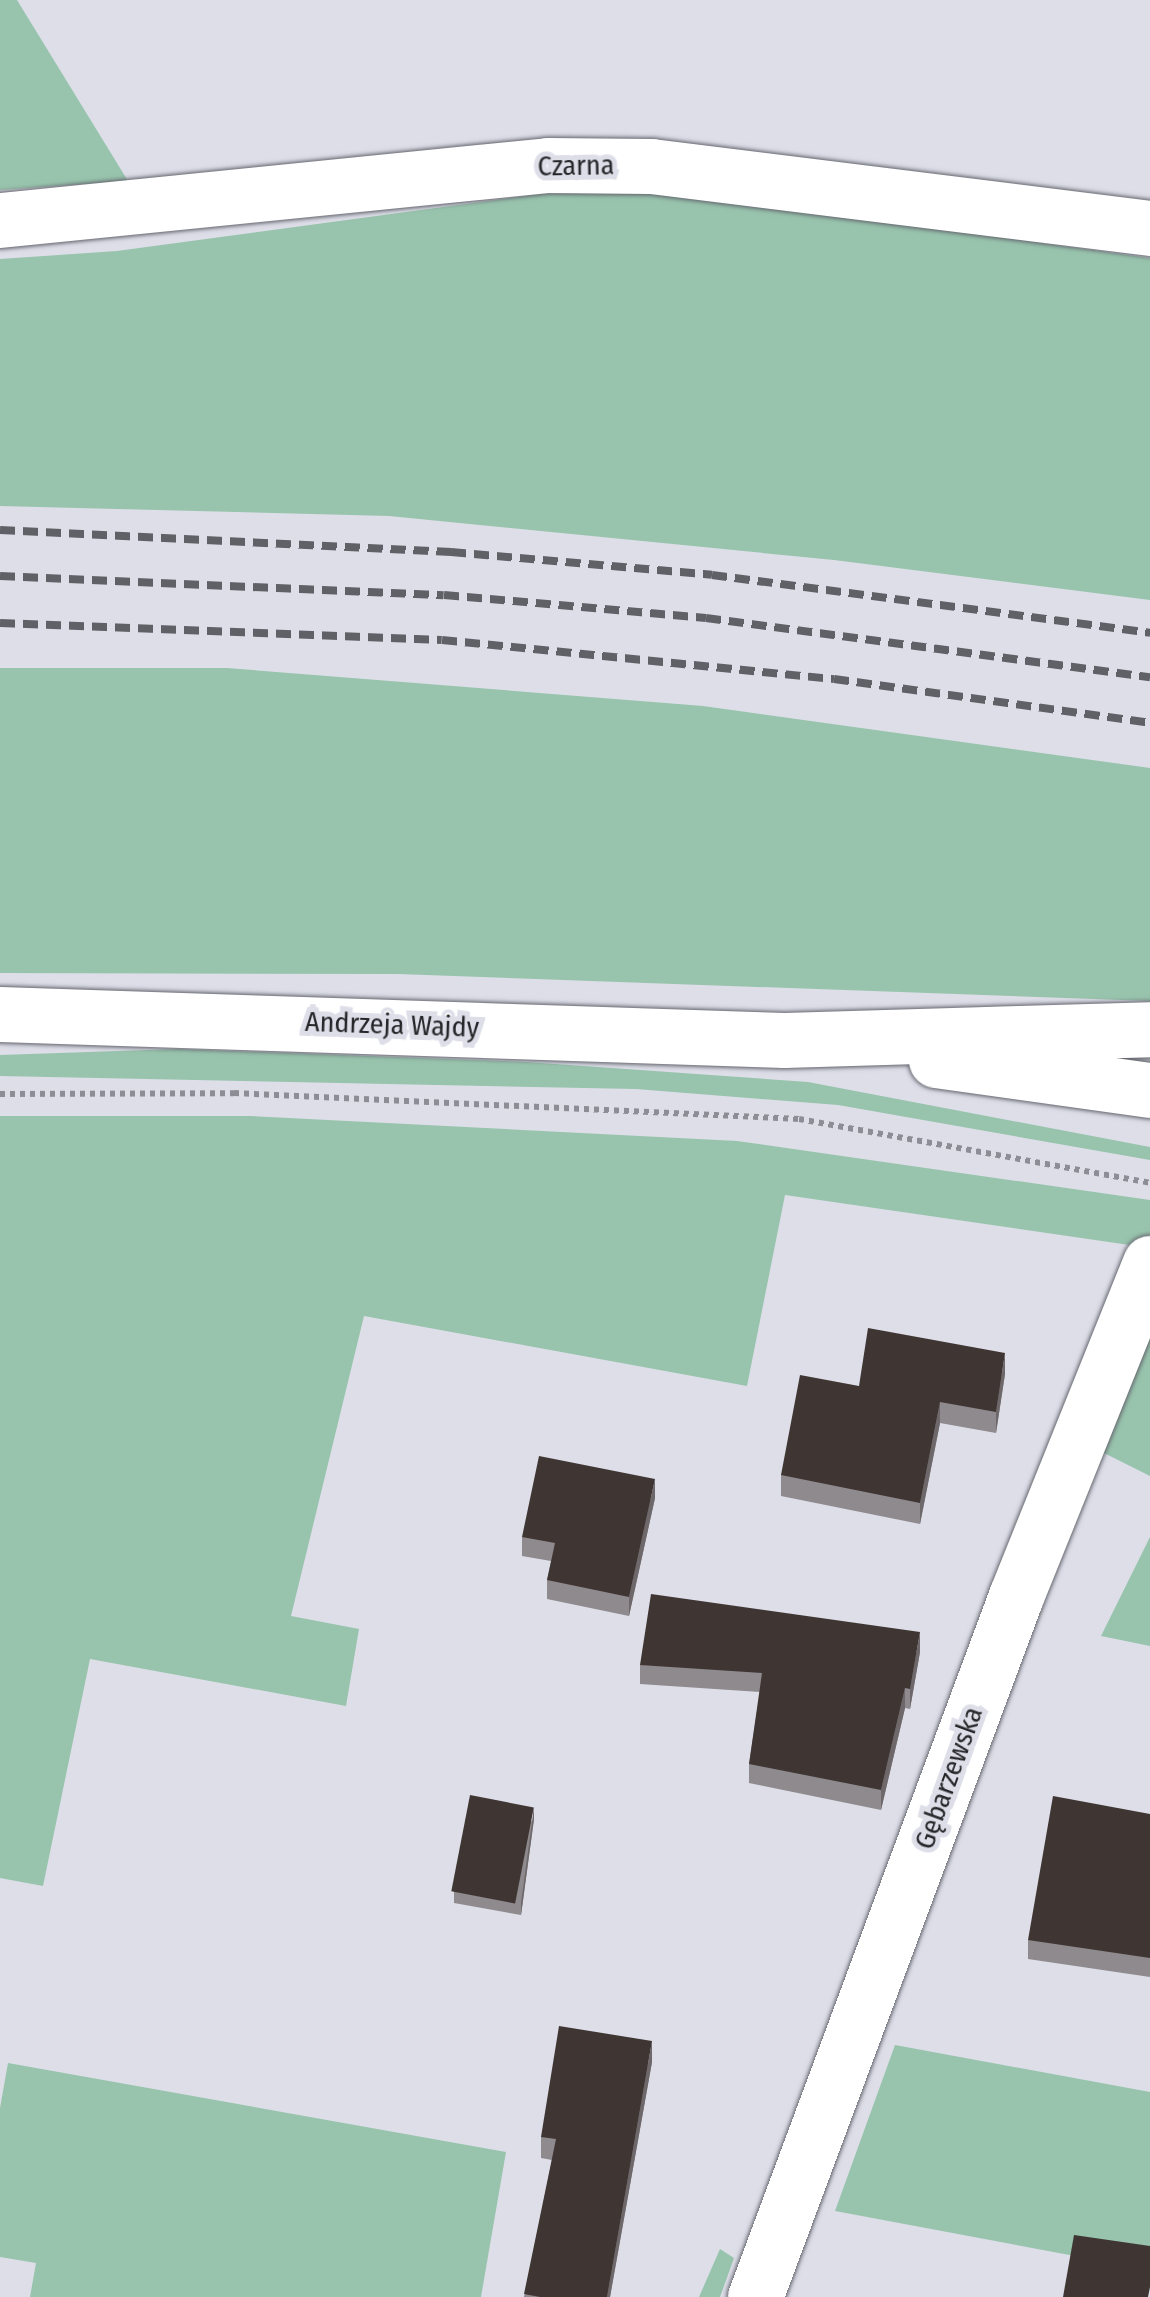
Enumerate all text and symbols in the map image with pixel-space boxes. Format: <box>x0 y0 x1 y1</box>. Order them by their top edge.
street label: Czarna <box>537 149 615 183</box>
street label: Andrzeja Wajdy <box>304 1005 480 1045</box>
street label: Gębarzewska <box>908 1702 990 1854</box>

